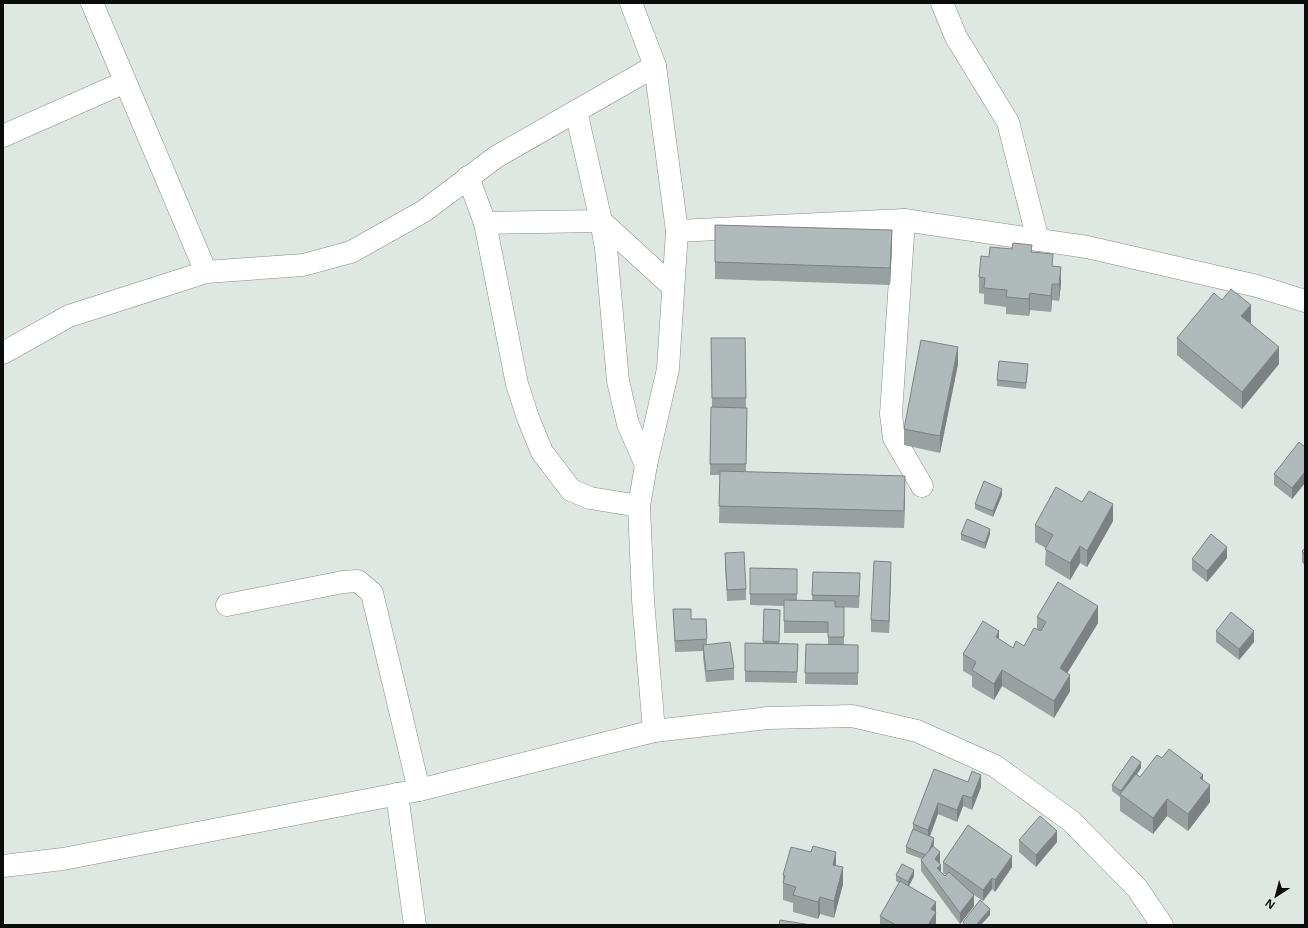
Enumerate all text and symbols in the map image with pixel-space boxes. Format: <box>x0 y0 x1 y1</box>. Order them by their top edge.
north arrow <box>1256 876 1296 916</box>
text: N <box>1262 896 1278 913</box>

